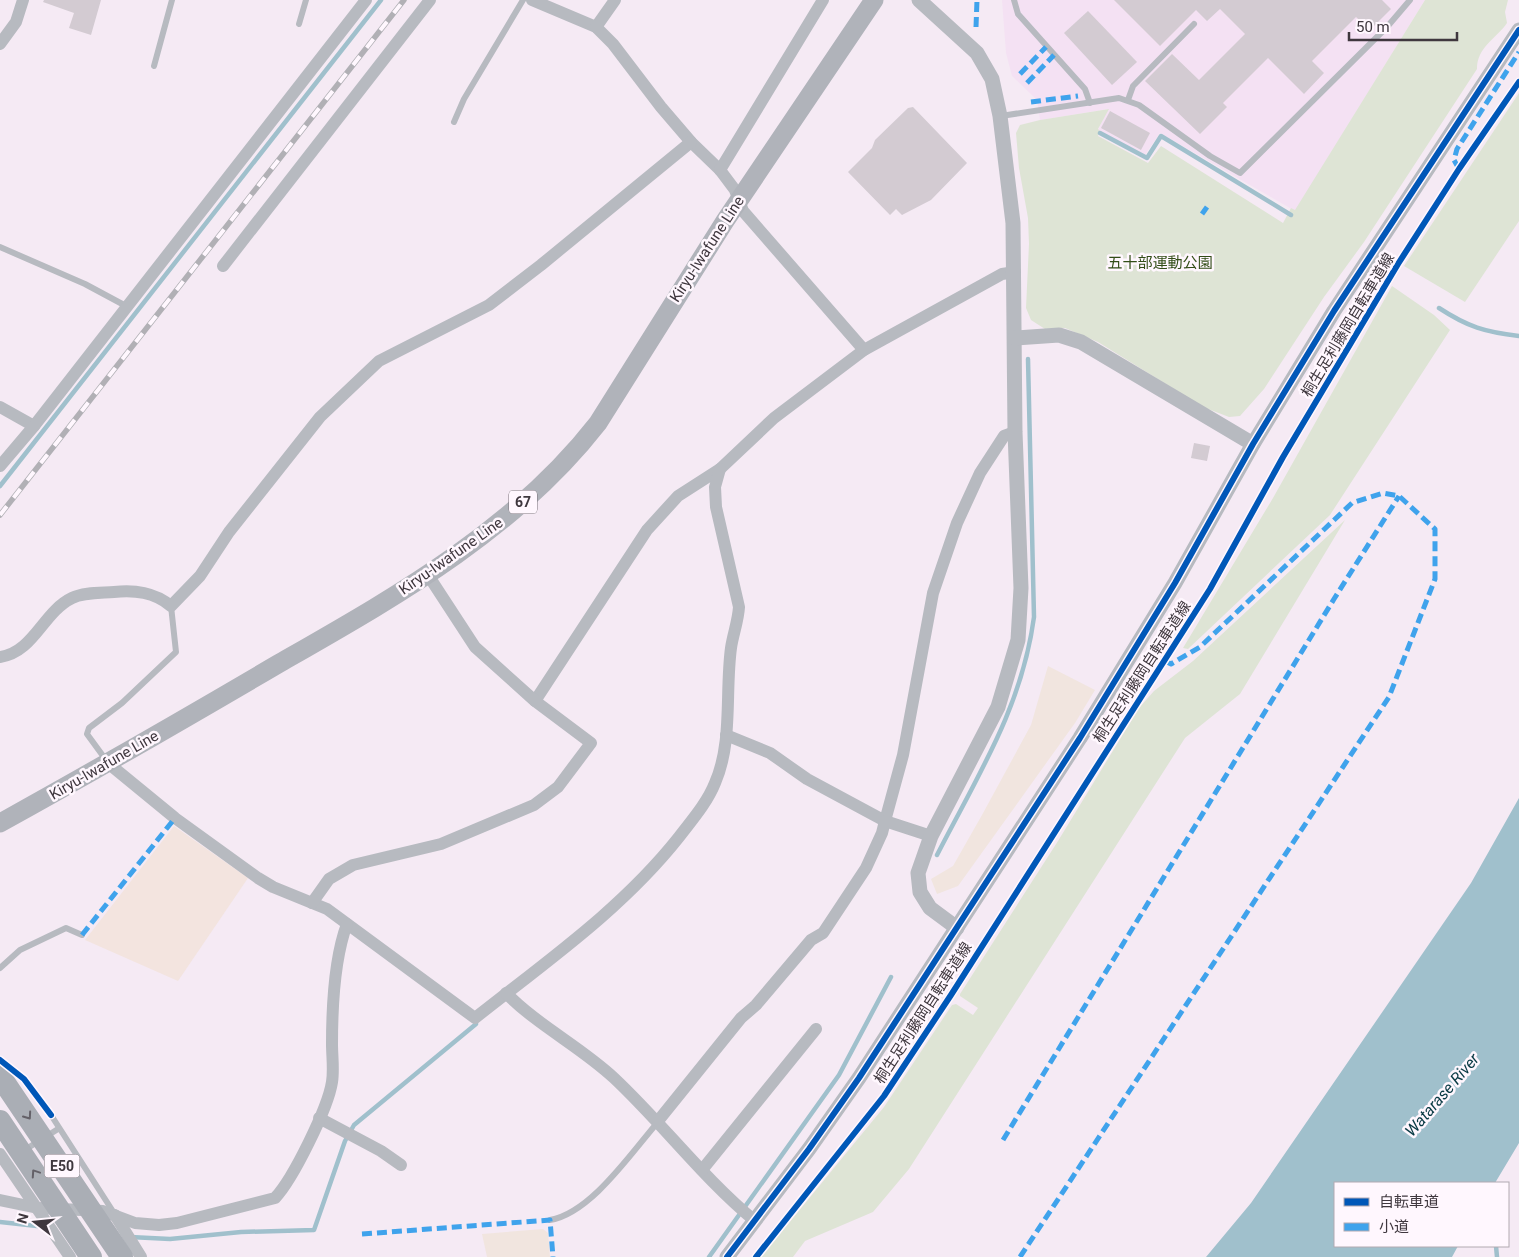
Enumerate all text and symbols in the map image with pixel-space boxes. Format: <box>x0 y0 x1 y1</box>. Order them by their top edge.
scale bar <box>1349 10 1456 42</box>
text: 50 m <box>1356 18 1390 36</box>
street label: Kiryu-Iwafune Line <box>666 193 748 305</box>
street label: 桐生足利藤岡自転車道線 <box>1298 250 1398 400</box>
park label: 五十部運動公園 <box>1107 254 1213 272</box>
road number: 67 <box>509 491 537 514</box>
street label: Kiryu-Iwafune Line <box>396 513 506 599</box>
street label: 桐生足利藤岡自転車道線 <box>1090 598 1194 746</box>
street label: Kiryu-Iwafune Line <box>46 727 162 803</box>
street label: 桐生足利藤岡自転車道線 <box>871 939 975 1087</box>
water label: Watarase River <box>1401 1049 1484 1140</box>
one-way arrow <box>22 1110 31 1120</box>
road number: E50 <box>44 1154 80 1178</box>
one-way arrow <box>32 1169 41 1179</box>
legend <box>1334 1182 1509 1247</box>
text: 自転車道 <box>1379 1193 1439 1211</box>
north arrow <box>10 1197 60 1247</box>
text: N <box>13 1211 32 1225</box>
text: 小道 <box>1379 1218 1409 1236</box>

